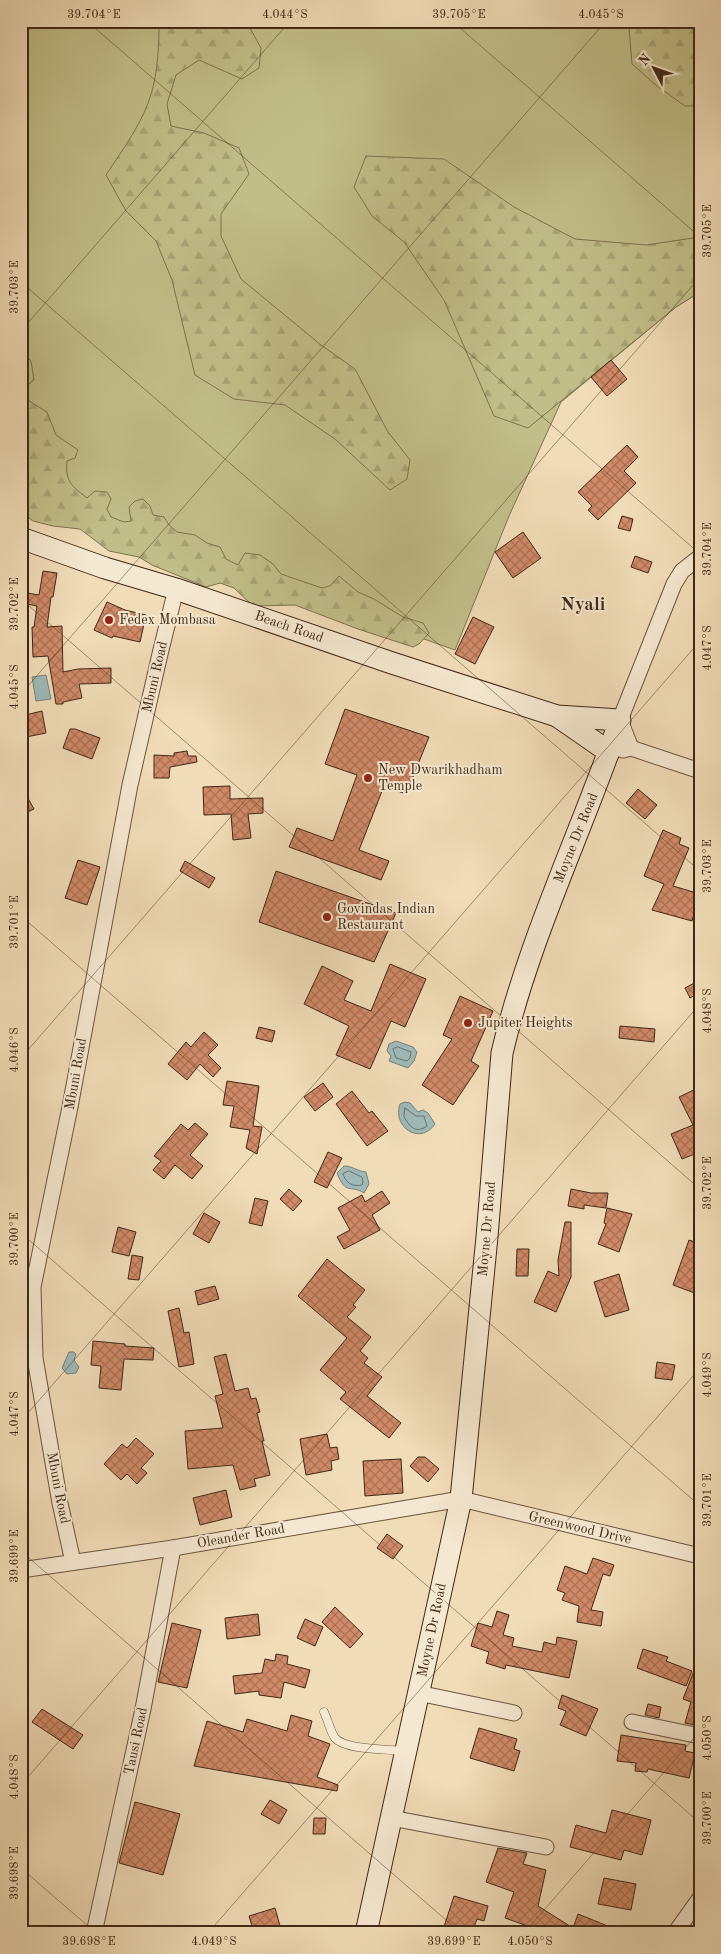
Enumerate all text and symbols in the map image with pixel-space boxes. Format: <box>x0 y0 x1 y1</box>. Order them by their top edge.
text: 39.705°E <box>432 8 486 21</box>
text: 4.045°S <box>578 8 624 21</box>
text: 39.704°E <box>67 9 121 21</box>
text: 4.044°S <box>262 9 308 21</box>
north arrow <box>628 42 678 92</box>
text: N <box>636 51 654 69</box>
text: 39.705°E <box>701 204 714 258</box>
text: 39.703°E <box>9 260 21 314</box>
text: 39.704°E <box>702 522 714 576</box>
text: 39.702°E <box>9 577 21 631</box>
district label: Nyali <box>561 596 606 615</box>
street label: Beach Road <box>253 609 325 645</box>
place label: Fedex Mombasa <box>119 613 216 627</box>
marker: Fedex Mombasa <box>103 614 115 626</box>
text: 4.047°S <box>702 625 714 671</box>
street label: Mbuni Road <box>140 640 170 714</box>
text: 4.045°S <box>8 664 21 710</box>
place label: New Dwarikhadham Temple <box>378 763 503 793</box>
marker: New Dwarikhadham Temple <box>362 772 374 784</box>
street label: Moyne Dr Road <box>552 791 600 885</box>
text: 39.703°E <box>702 839 714 893</box>
text: 39.701°E <box>9 895 21 949</box>
place label: Govindas Indian Restaurant <box>337 902 435 932</box>
marker: Govindas Indian Restaurant <box>321 911 333 923</box>
text: 4.048°S <box>702 988 714 1034</box>
place label: Jupiter Heights <box>478 1016 572 1030</box>
marker: Jupiter Heights <box>462 1017 474 1029</box>
text: 4.046°S <box>9 1027 21 1073</box>
street label: Mbuni Road <box>63 1037 89 1111</box>
text: 39.702°E <box>702 1156 714 1210</box>
street label: Moyne Dr Road <box>476 1181 498 1277</box>
text: 39.700°E <box>9 1212 21 1266</box>
text: 4.049°S <box>702 1352 714 1398</box>
text: 4.047°S <box>9 1391 21 1437</box>
street label: Mbuni Road <box>44 1451 72 1525</box>
text: 39.701°E <box>702 1473 714 1527</box>
street label: Greenwood Drive <box>527 1509 633 1547</box>
street label: Oleander Road <box>196 1521 286 1551</box>
text: 39.699°E <box>9 1529 21 1583</box>
street label: Moyne Dr Road <box>415 1582 449 1678</box>
street label: Tausi Road <box>122 1706 150 1776</box>
text: 4.050°S <box>701 1715 714 1761</box>
text: 4.048°S <box>9 1754 21 1800</box>
text: 39.700°E <box>702 1791 714 1845</box>
text: 39.698°E <box>9 1846 21 1900</box>
text: 4.050°S <box>507 1935 553 1948</box>
text: 39.698°E <box>62 1936 116 1948</box>
text: 4.049°S <box>191 1936 237 1948</box>
text: 39.699°E <box>427 1936 481 1948</box>

